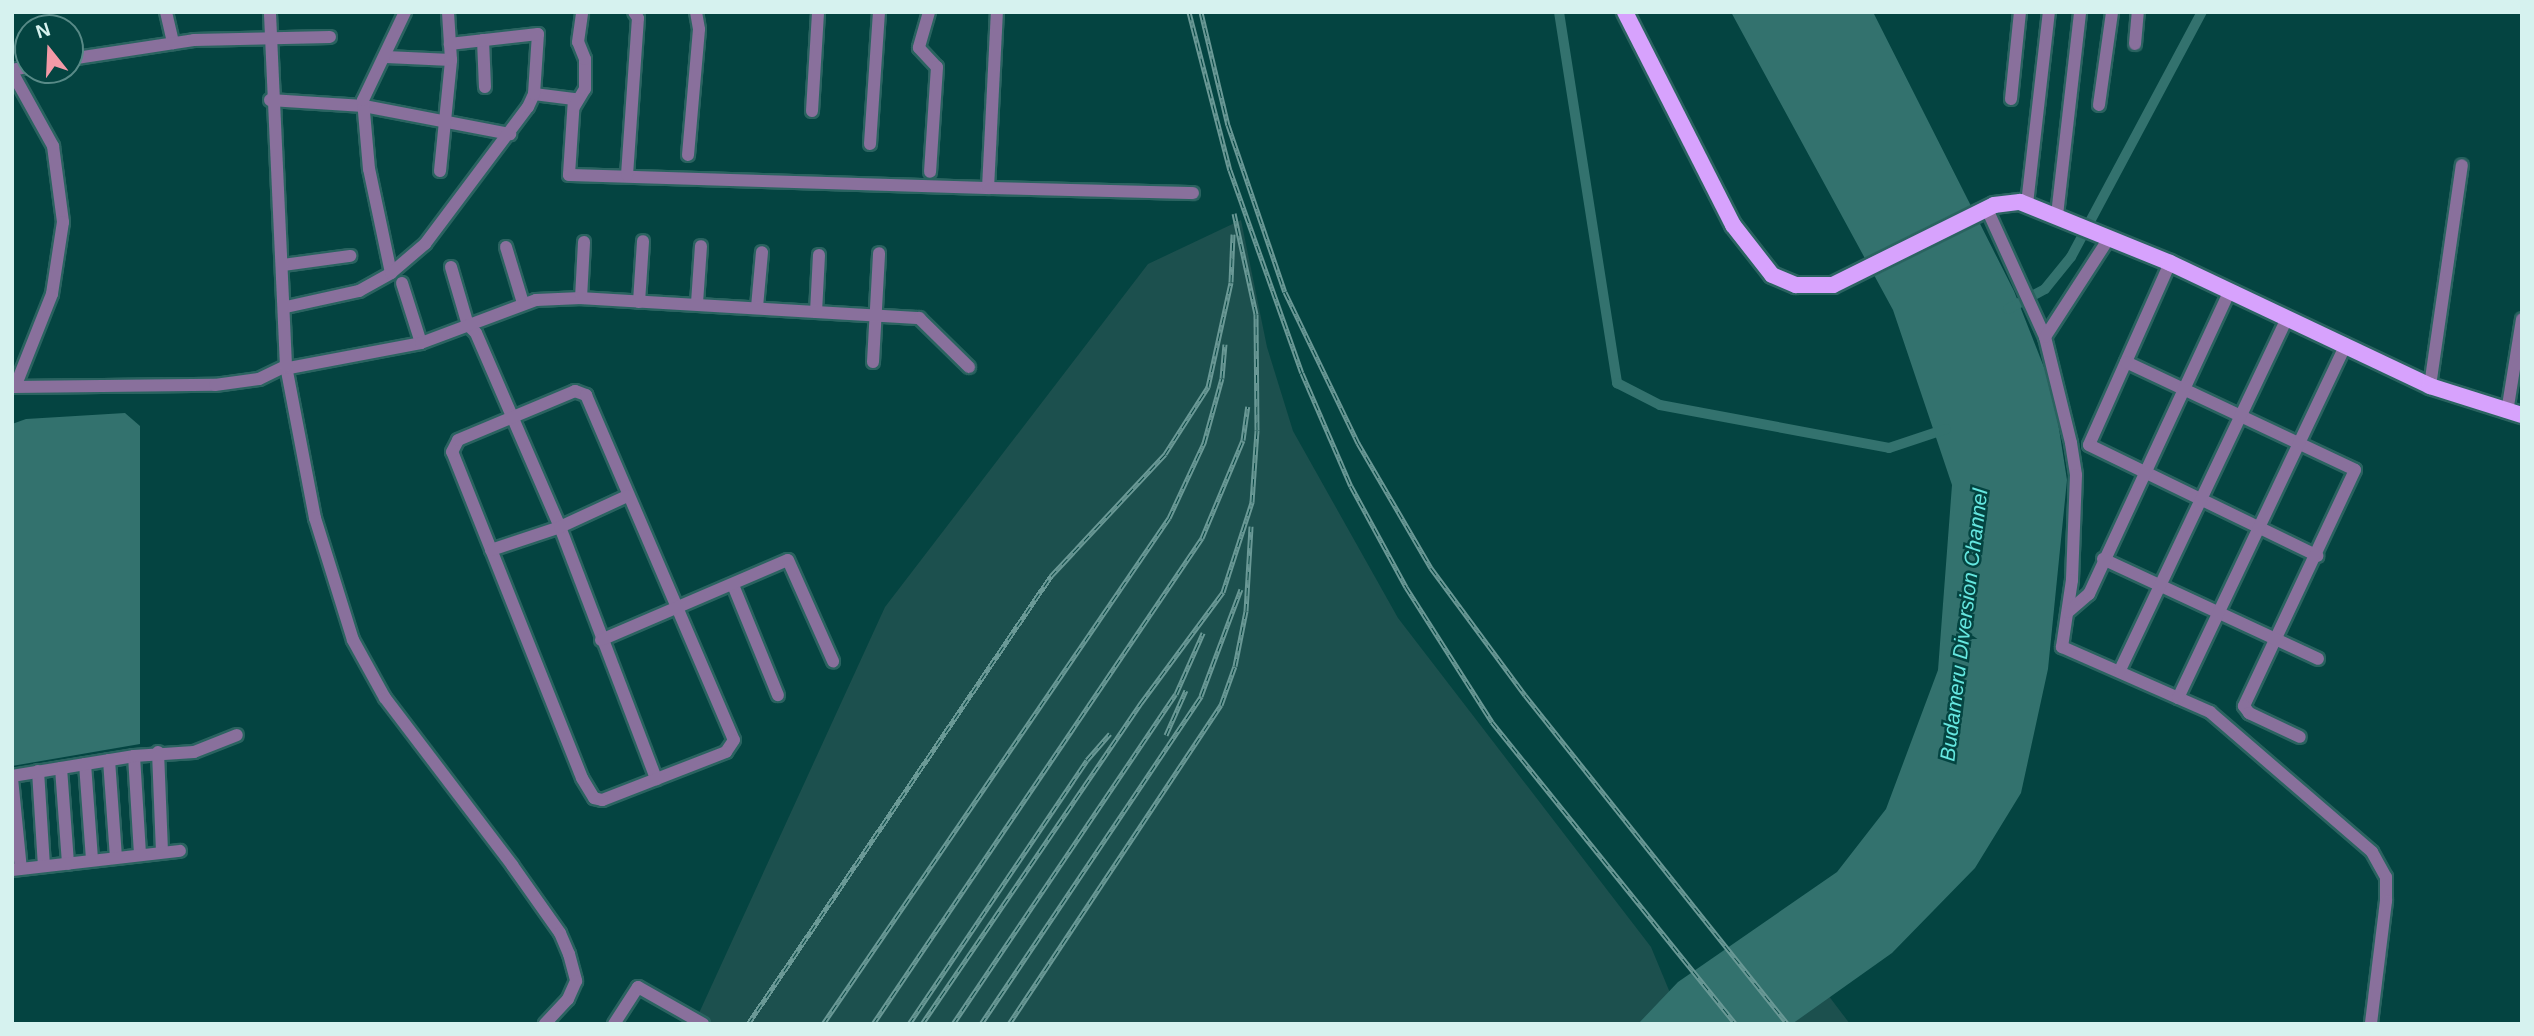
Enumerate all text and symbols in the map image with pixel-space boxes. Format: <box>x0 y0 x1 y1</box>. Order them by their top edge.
north arrow <box>14 14 84 84</box>
text: N <box>33 18 53 43</box>
water label: Budameru Diversion Channel <box>1935 487 1993 763</box>

